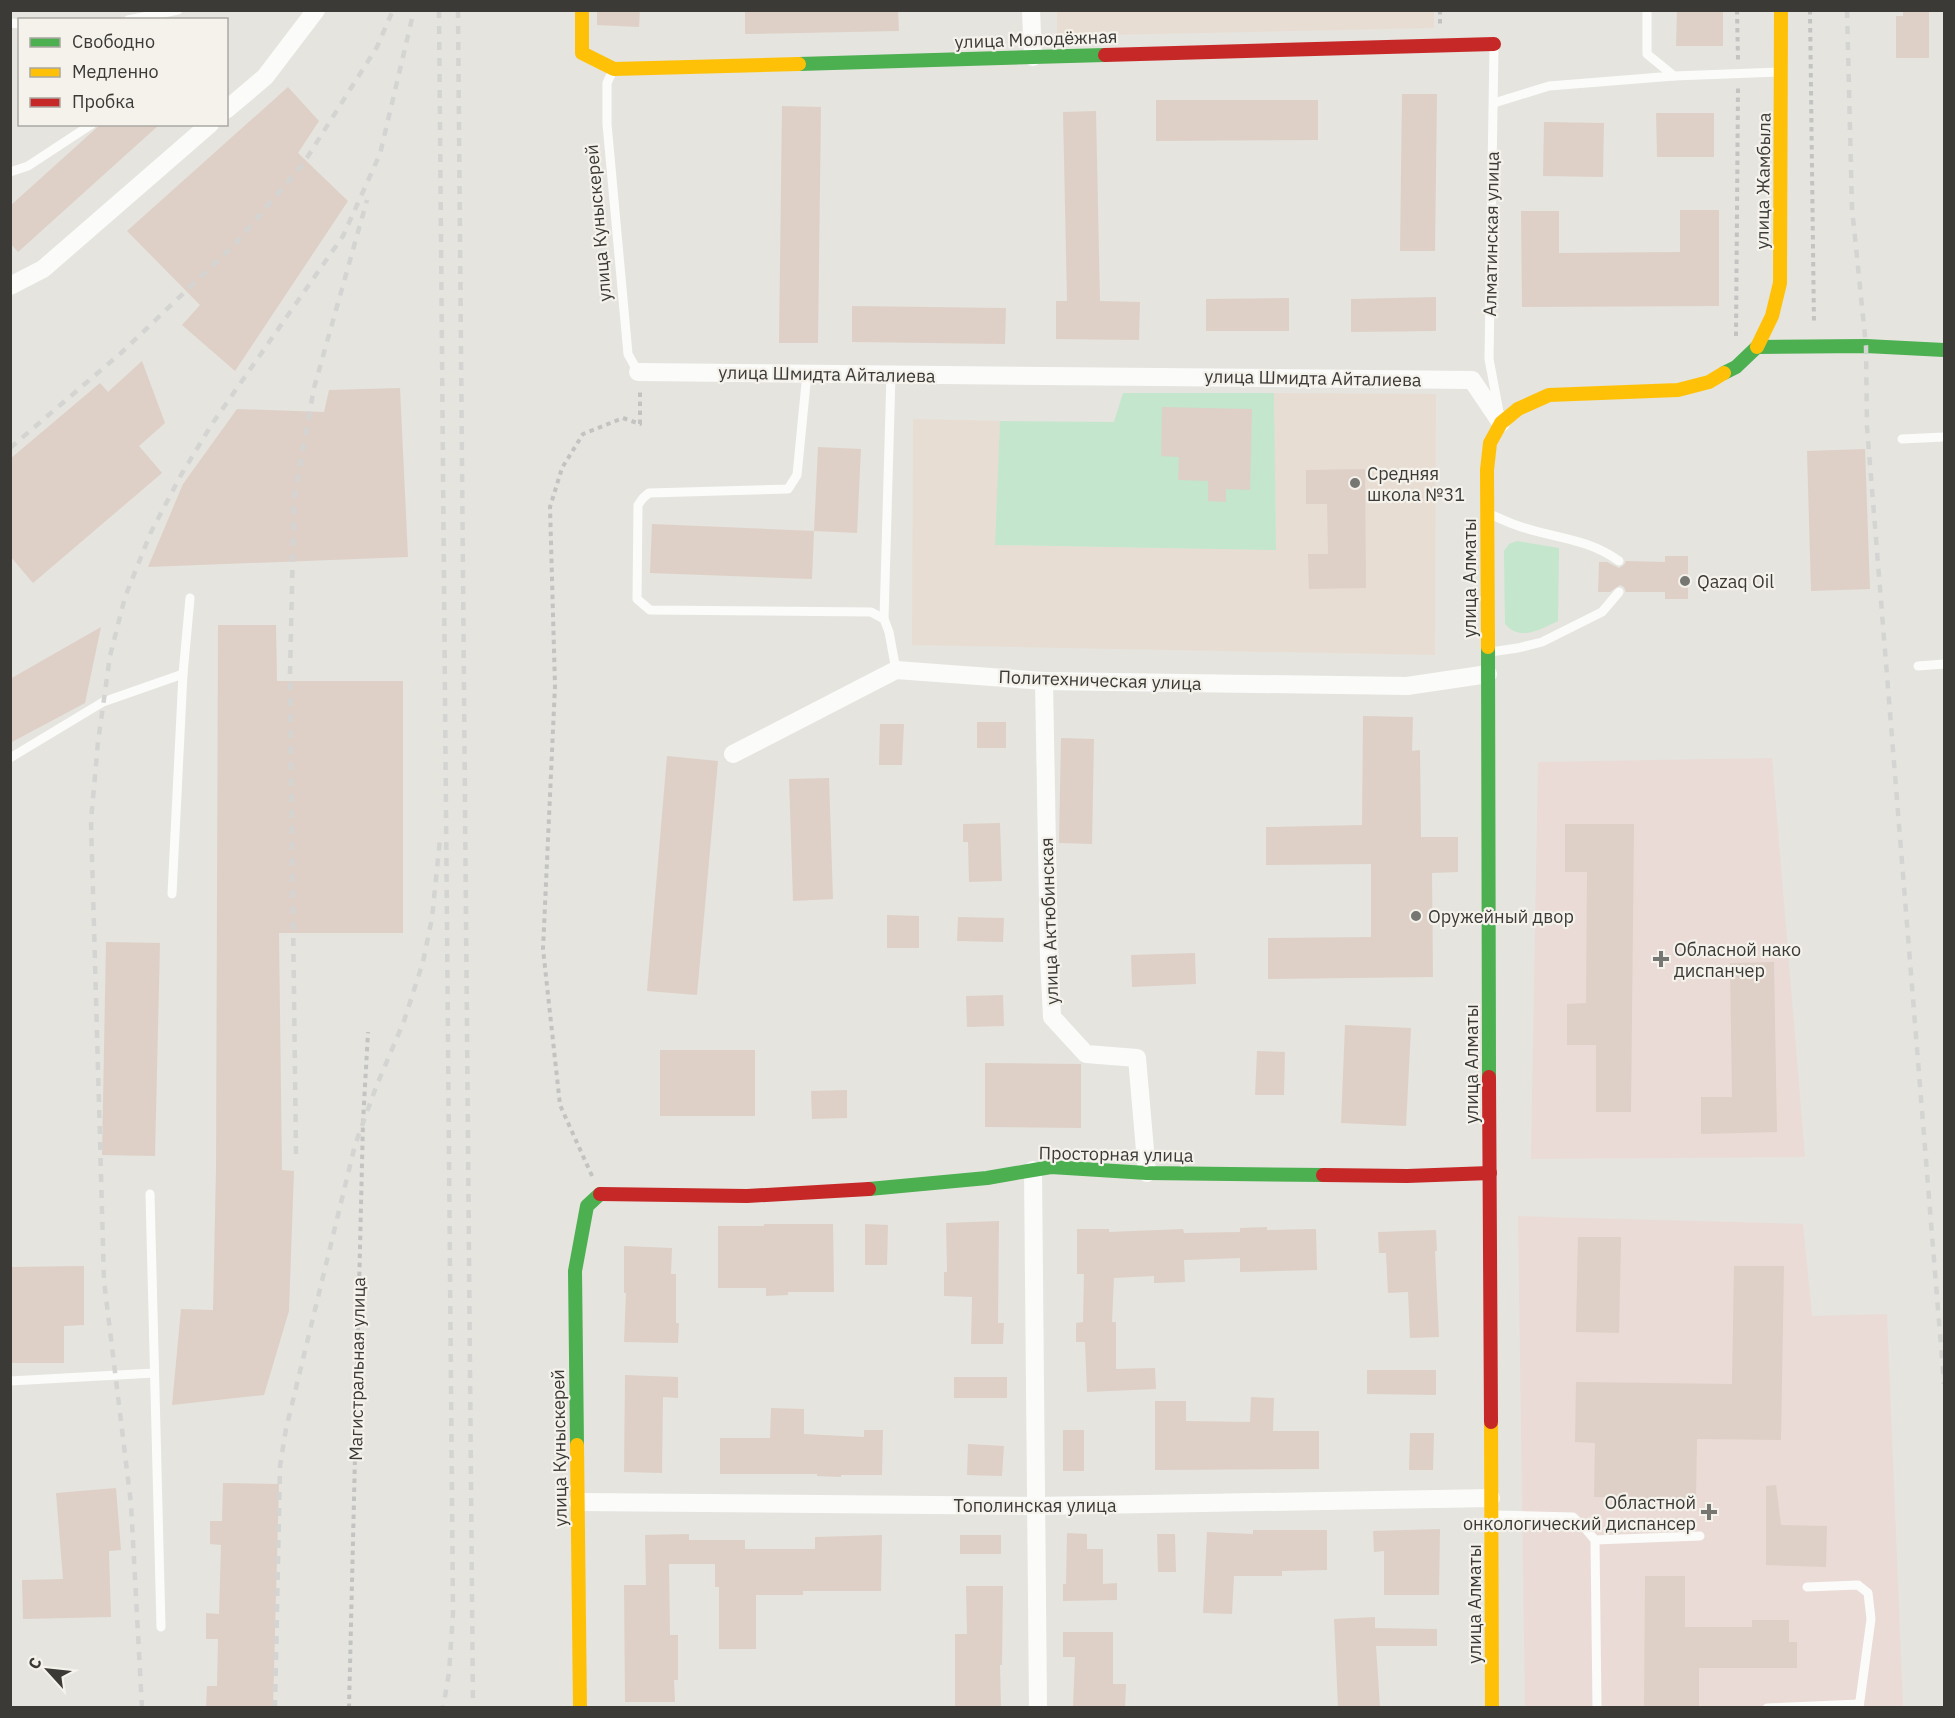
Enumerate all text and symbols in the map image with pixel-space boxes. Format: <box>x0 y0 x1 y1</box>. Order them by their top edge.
legend <box>18 18 228 126</box>
street label: улица Молодёжная <box>954 25 1118 53</box>
text: Свободно <box>72 30 155 53</box>
text: Медленно <box>72 60 159 83</box>
text: Пробка <box>72 90 135 113</box>
street label: улица Жамбыла <box>1750 112 1776 250</box>
street label: улица Куныскерей <box>580 143 616 303</box>
street label: Алматинская улица <box>1478 151 1504 317</box>
street label: улица Шмидта Айталиева <box>718 361 936 387</box>
street label: улица Шмидта Айталиева <box>1204 365 1422 391</box>
place label: Средняя школа №31 <box>1367 462 1465 506</box>
marker: Средняя школа №31 <box>1348 476 1362 490</box>
street label: улица Алматы <box>1458 518 1481 638</box>
place label: Qazaq Oil <box>1697 570 1774 593</box>
marker: Qazaq Oil <box>1678 574 1692 588</box>
street label: Политехническая улица <box>998 665 1202 695</box>
street label: улица Актюбинская <box>1035 837 1063 1005</box>
place label: Оружейный двор <box>1428 905 1574 928</box>
marker: Оружейный двор <box>1409 909 1423 923</box>
place label: Обласной нако диспанчер <box>1674 938 1801 982</box>
marker: Обласной нако диспанчер <box>1652 950 1670 968</box>
street label: улица Алматы <box>1460 1004 1483 1124</box>
street label: Просторная улица <box>1038 1141 1194 1167</box>
street label: Магистральная улица <box>344 1276 370 1461</box>
street label: улица Куныскерей <box>546 1369 572 1527</box>
place label: Областной онкологический диспансер <box>1463 1491 1696 1535</box>
street label: Тополинская улица <box>954 1494 1117 1517</box>
marker: Областной онкологический диспансер <box>1700 1503 1718 1521</box>
street label: улица Алматы <box>1463 1544 1486 1664</box>
north arrow <box>18 1640 78 1700</box>
text: С <box>23 1654 46 1672</box>

